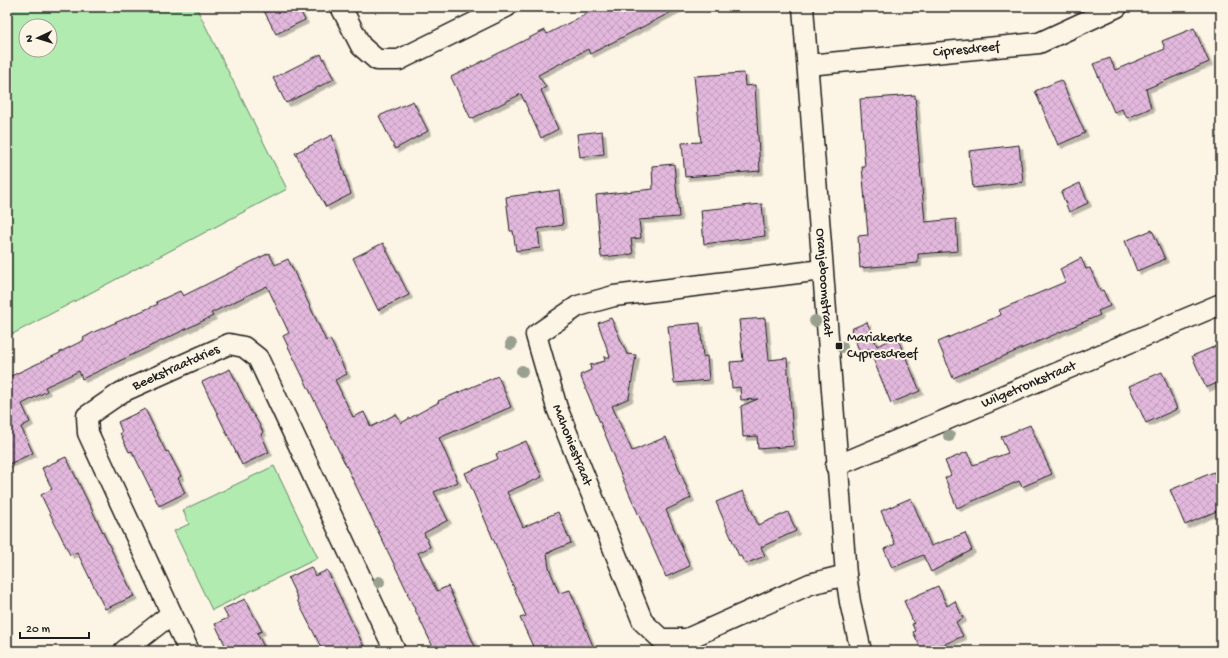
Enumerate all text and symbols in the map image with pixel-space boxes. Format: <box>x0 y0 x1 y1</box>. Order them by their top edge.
north arrow <box>18 18 58 58</box>
text: N <box>24 35 36 43</box>
street label: Cipresdreef <box>932 38 1002 62</box>
street label: Oranjeboomstraat <box>811 228 836 338</box>
place label: Mariakerke Cypresdreef <box>847 330 919 363</box>
street label: Beekstraatdries <box>129 340 223 395</box>
marker: Mariakerke Cypresdreef <box>834 341 844 351</box>
street label: Wilgetronkstraat <box>979 357 1080 412</box>
street label: Mahoniestraat <box>548 402 596 490</box>
scale bar <box>20 614 89 640</box>
text: 20 m <box>26 623 51 637</box>

